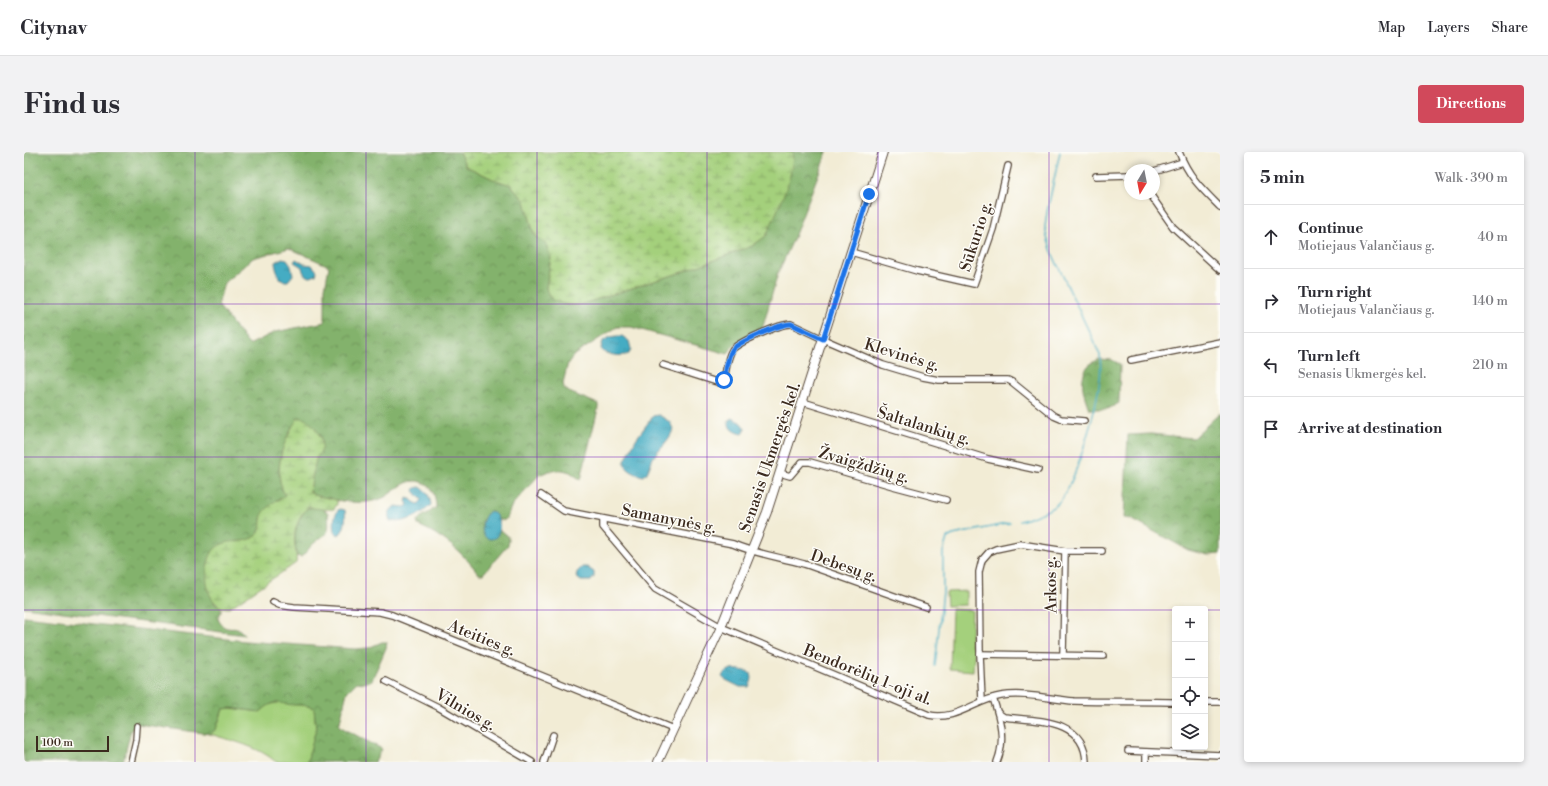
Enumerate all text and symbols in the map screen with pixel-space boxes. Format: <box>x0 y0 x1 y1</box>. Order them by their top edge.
text: Citynav <box>20 16 87 40</box>
text: Map <box>1378 19 1405 37</box>
text: Layers <box>1427 19 1470 37</box>
text: Share <box>1492 19 1528 37</box>
button: Directions <box>1418 85 1524 123</box>
text: Find us <box>24 87 120 122</box>
north arrow <box>1124 164 1160 200</box>
text: 5 min <box>1260 167 1305 189</box>
text: Walk · 390 m <box>1435 170 1508 186</box>
route end <box>860 185 878 203</box>
street label: Sūkurio g. <box>955 199 997 274</box>
text: Continue <box>1298 219 1363 238</box>
icon: ahead <box>1260 226 1282 248</box>
text: 40 m <box>1478 229 1508 245</box>
text: Motiejaus Valančiaus g. <box>1298 238 1434 254</box>
text: Turn right <box>1298 283 1372 302</box>
icon: right <box>1260 290 1282 312</box>
text: 140 m <box>1472 293 1508 309</box>
text: Motiejaus Valančiaus g. <box>1298 302 1434 318</box>
street label: Klevinės g. <box>862 334 942 376</box>
text: Turn left <box>1298 347 1360 366</box>
icon: left <box>1260 354 1282 376</box>
text: 210 m <box>1473 357 1508 373</box>
text: Senasis Ukmergės kel. <box>1298 366 1426 382</box>
route start <box>715 371 733 389</box>
street label: Senasis Ukmergės kel. <box>735 380 805 535</box>
street label: Šaltalankių g. <box>875 400 973 450</box>
icon: arrive <box>1260 418 1282 440</box>
text: Arrive at destination <box>1298 419 1442 438</box>
street label: Žvaigždžių g. <box>816 441 912 487</box>
street label: Samanynės g. <box>620 500 718 538</box>
street label: Debesų g. <box>808 545 879 587</box>
street label: Arkos g. <box>1041 556 1062 615</box>
map controls <box>1172 606 1208 750</box>
button: + <box>1172 606 1208 642</box>
street label: Ateities g. <box>444 615 518 660</box>
street label: Bendorėlių 1-oji al. <box>800 640 935 710</box>
button: − <box>1172 642 1208 678</box>
button: locate <box>1172 678 1208 714</box>
street label: Vilnios g. <box>431 684 499 735</box>
button: layers <box>1172 714 1208 750</box>
scale bar <box>36 734 109 753</box>
text: 100 m <box>42 736 73 750</box>

